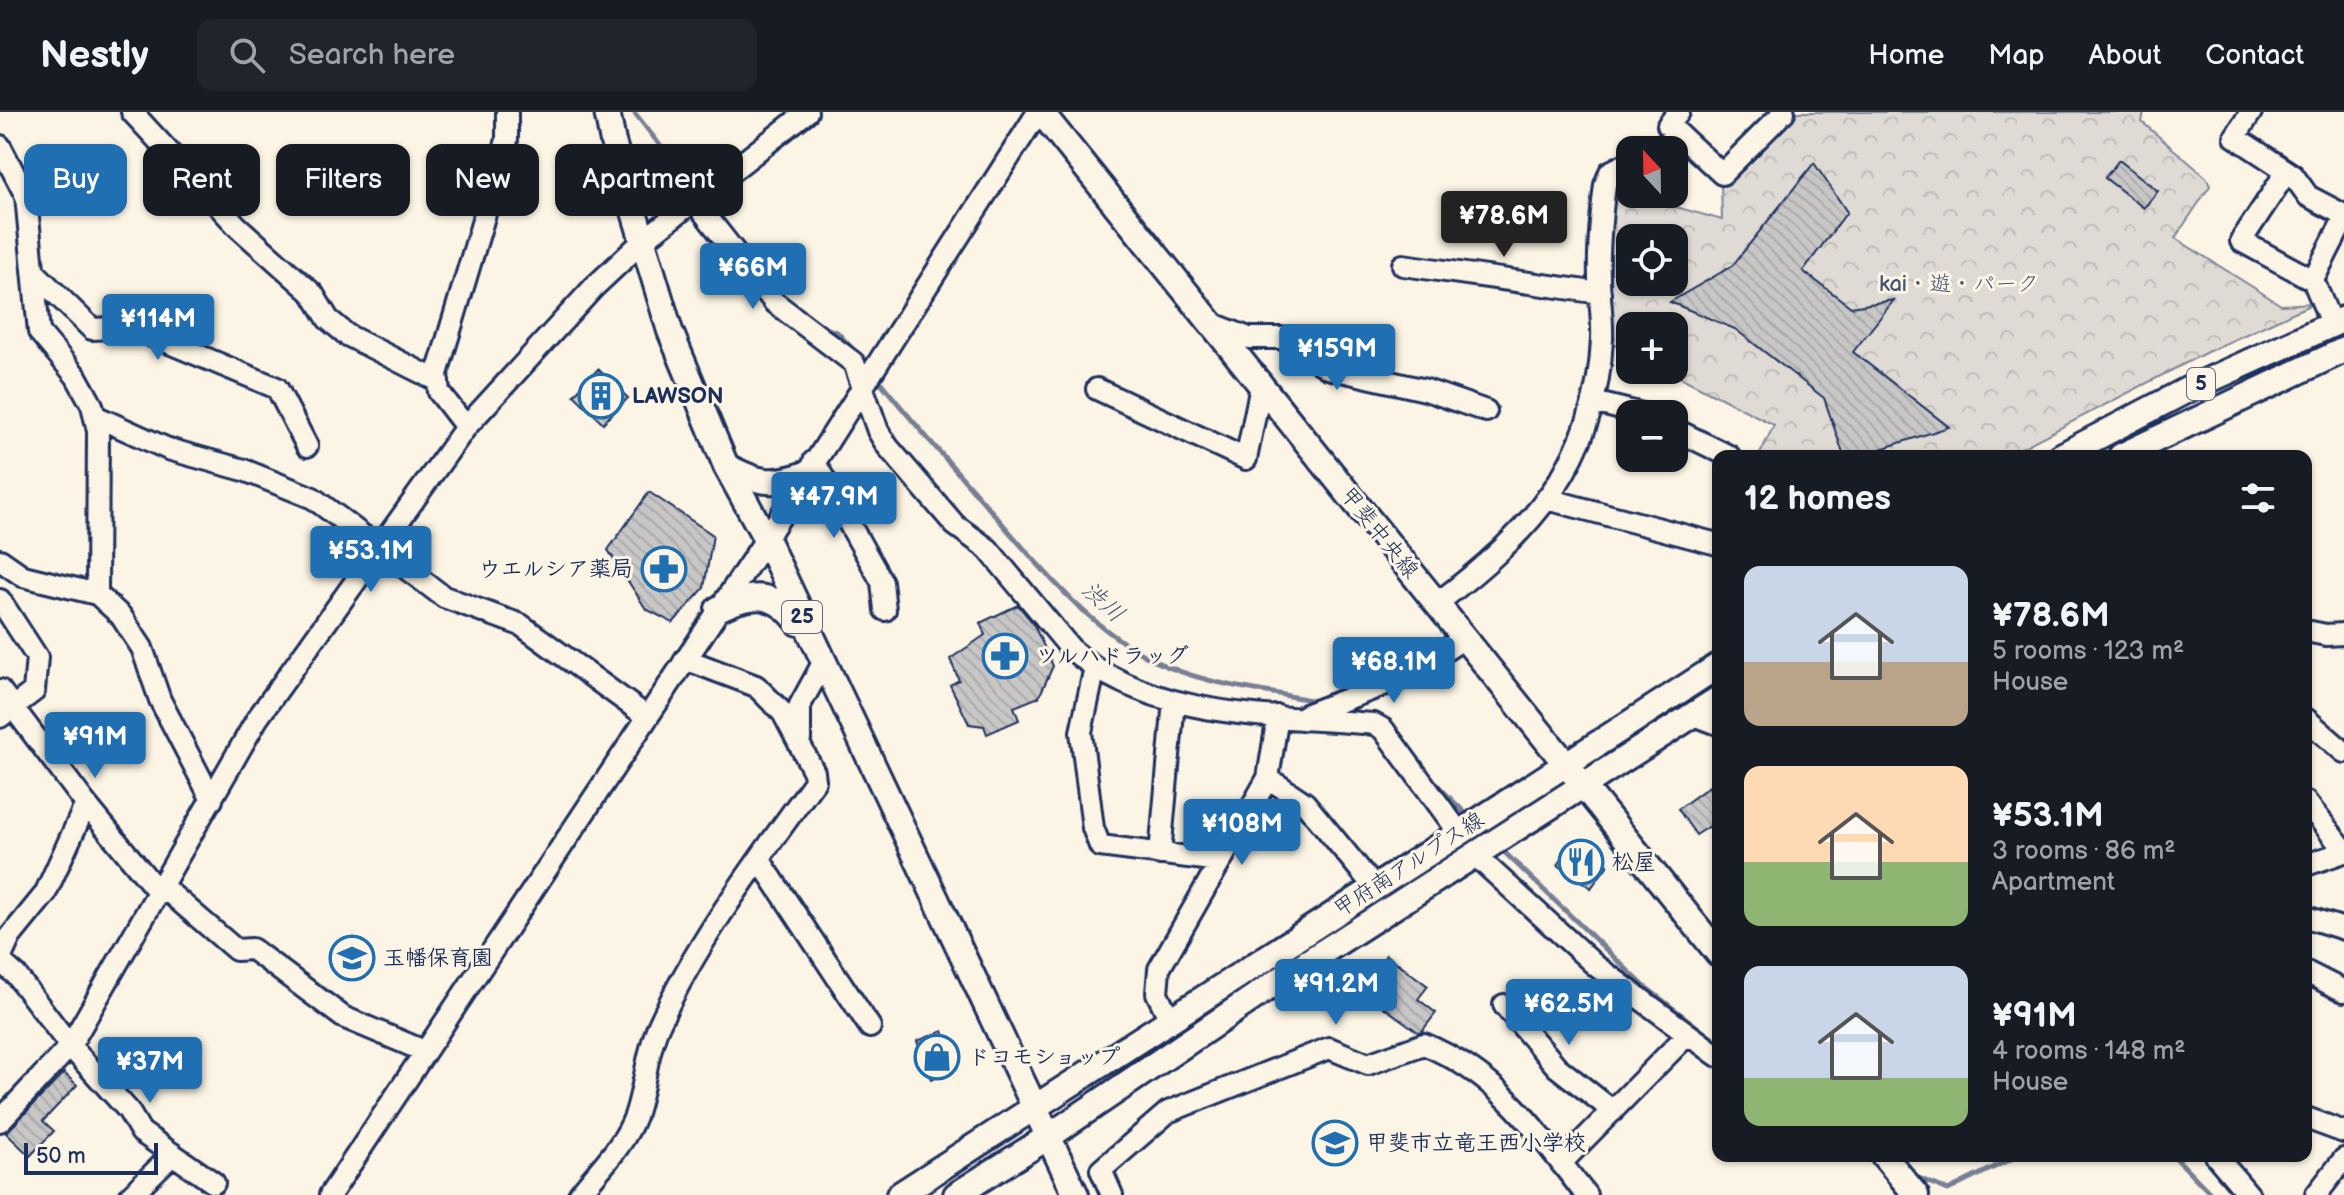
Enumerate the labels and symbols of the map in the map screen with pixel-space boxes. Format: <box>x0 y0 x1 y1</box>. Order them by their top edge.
north arrow <box>1616 136 1688 208</box>
pin: ¥78.6M <box>1439 191 1569 259</box>
pin: ¥66M <box>706 243 800 311</box>
park label: kai・遊・パーク <box>1879 271 2039 298</box>
pin: ¥114M <box>102 294 214 362</box>
pin: ¥159M <box>1281 324 1393 392</box>
road number: 5 <box>2187 368 2215 400</box>
building icon: LAWSON <box>577 372 625 420</box>
place label: LAWSON <box>632 383 723 410</box>
pin: ¥47.9M <box>769 472 899 540</box>
street label: 甲斐中央線 <box>1334 482 1424 584</box>
pin: ¥53.1M <box>306 526 436 594</box>
pharmacy icon: ウエルシア薬局 <box>640 545 688 593</box>
place label: ウエルシア薬局 <box>479 556 633 583</box>
water label: 渋川 <box>1075 575 1131 629</box>
road number: 25 <box>782 601 822 633</box>
pharmacy icon: ツルハドラッグ <box>981 632 1029 680</box>
pin: ¥68.1M <box>1329 637 1459 705</box>
place label: ツルハドラッグ <box>1036 643 1189 670</box>
pin: ¥91M <box>48 712 142 780</box>
pin: ¥108M <box>1186 799 1298 867</box>
street label: 甲府南アルプス線 <box>1329 806 1489 924</box>
restaurant icon: 松屋 <box>1557 838 1605 886</box>
place label: 松屋 <box>1612 849 1656 876</box>
school or university icon: 玉幡保育園 <box>328 934 376 982</box>
place label: 玉幡保育園 <box>383 945 493 972</box>
pin: ¥91.2M <box>1271 959 1401 1027</box>
pin: ¥62.5M <box>1504 979 1634 1047</box>
shop icon: ドコモショップ <box>913 1033 961 1081</box>
pin: ¥37M <box>103 1037 197 1105</box>
place label: ドコモショップ <box>968 1044 1120 1071</box>
school or university icon: 甲斐市立竜王西小学校 <box>1311 1119 1359 1167</box>
place label: 甲斐市立竜王西小学校 <box>1366 1130 1586 1157</box>
scale bar <box>24 1139 158 1175</box>

